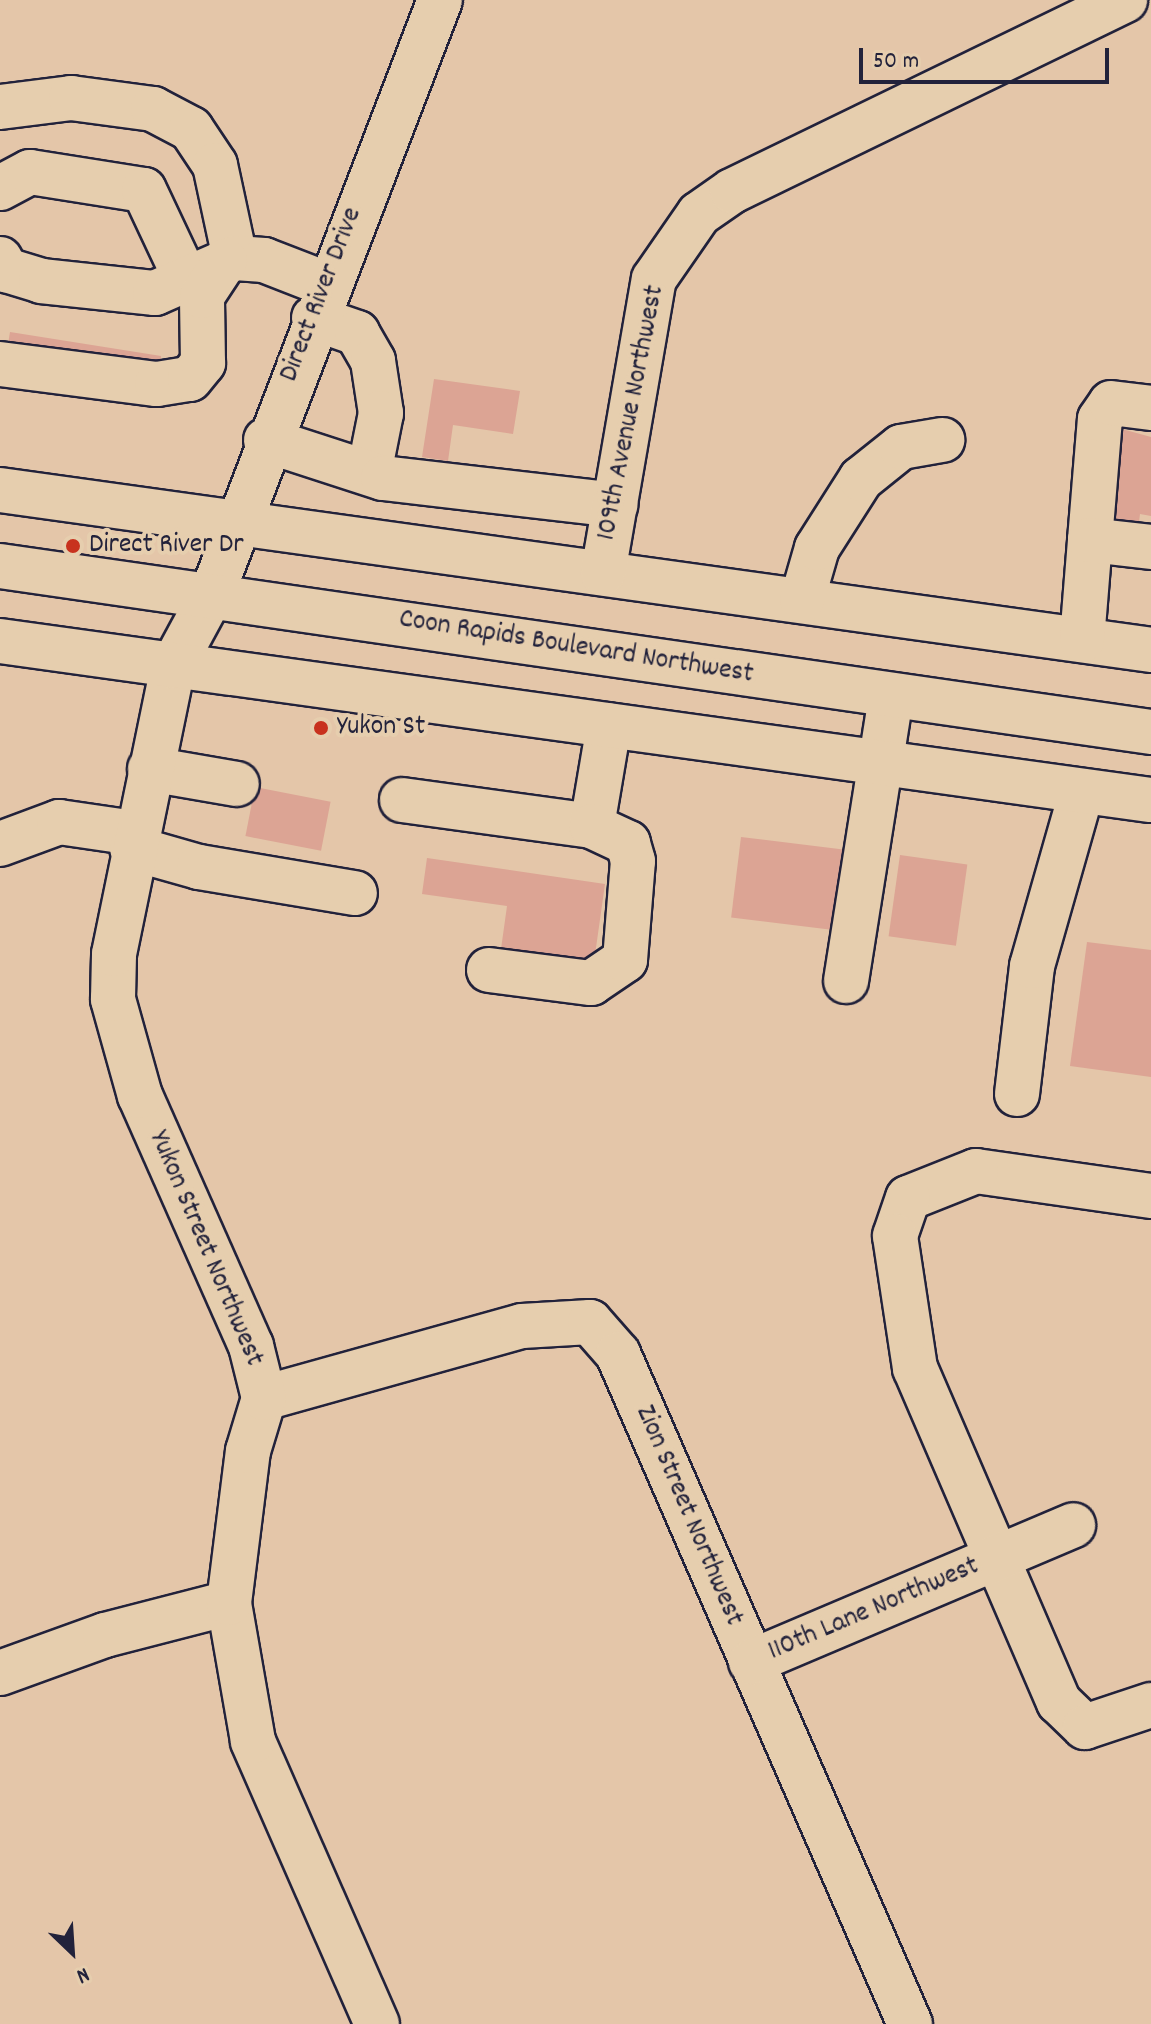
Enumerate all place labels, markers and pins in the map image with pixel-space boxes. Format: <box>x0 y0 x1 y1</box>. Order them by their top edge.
place label: Direct River Dr <box>89 529 244 563</box>
marker: Direct River Dr <box>64 537 82 555</box>
place label: Yukon St <box>337 711 425 745</box>
marker: Yukon St <box>312 719 330 737</box>

